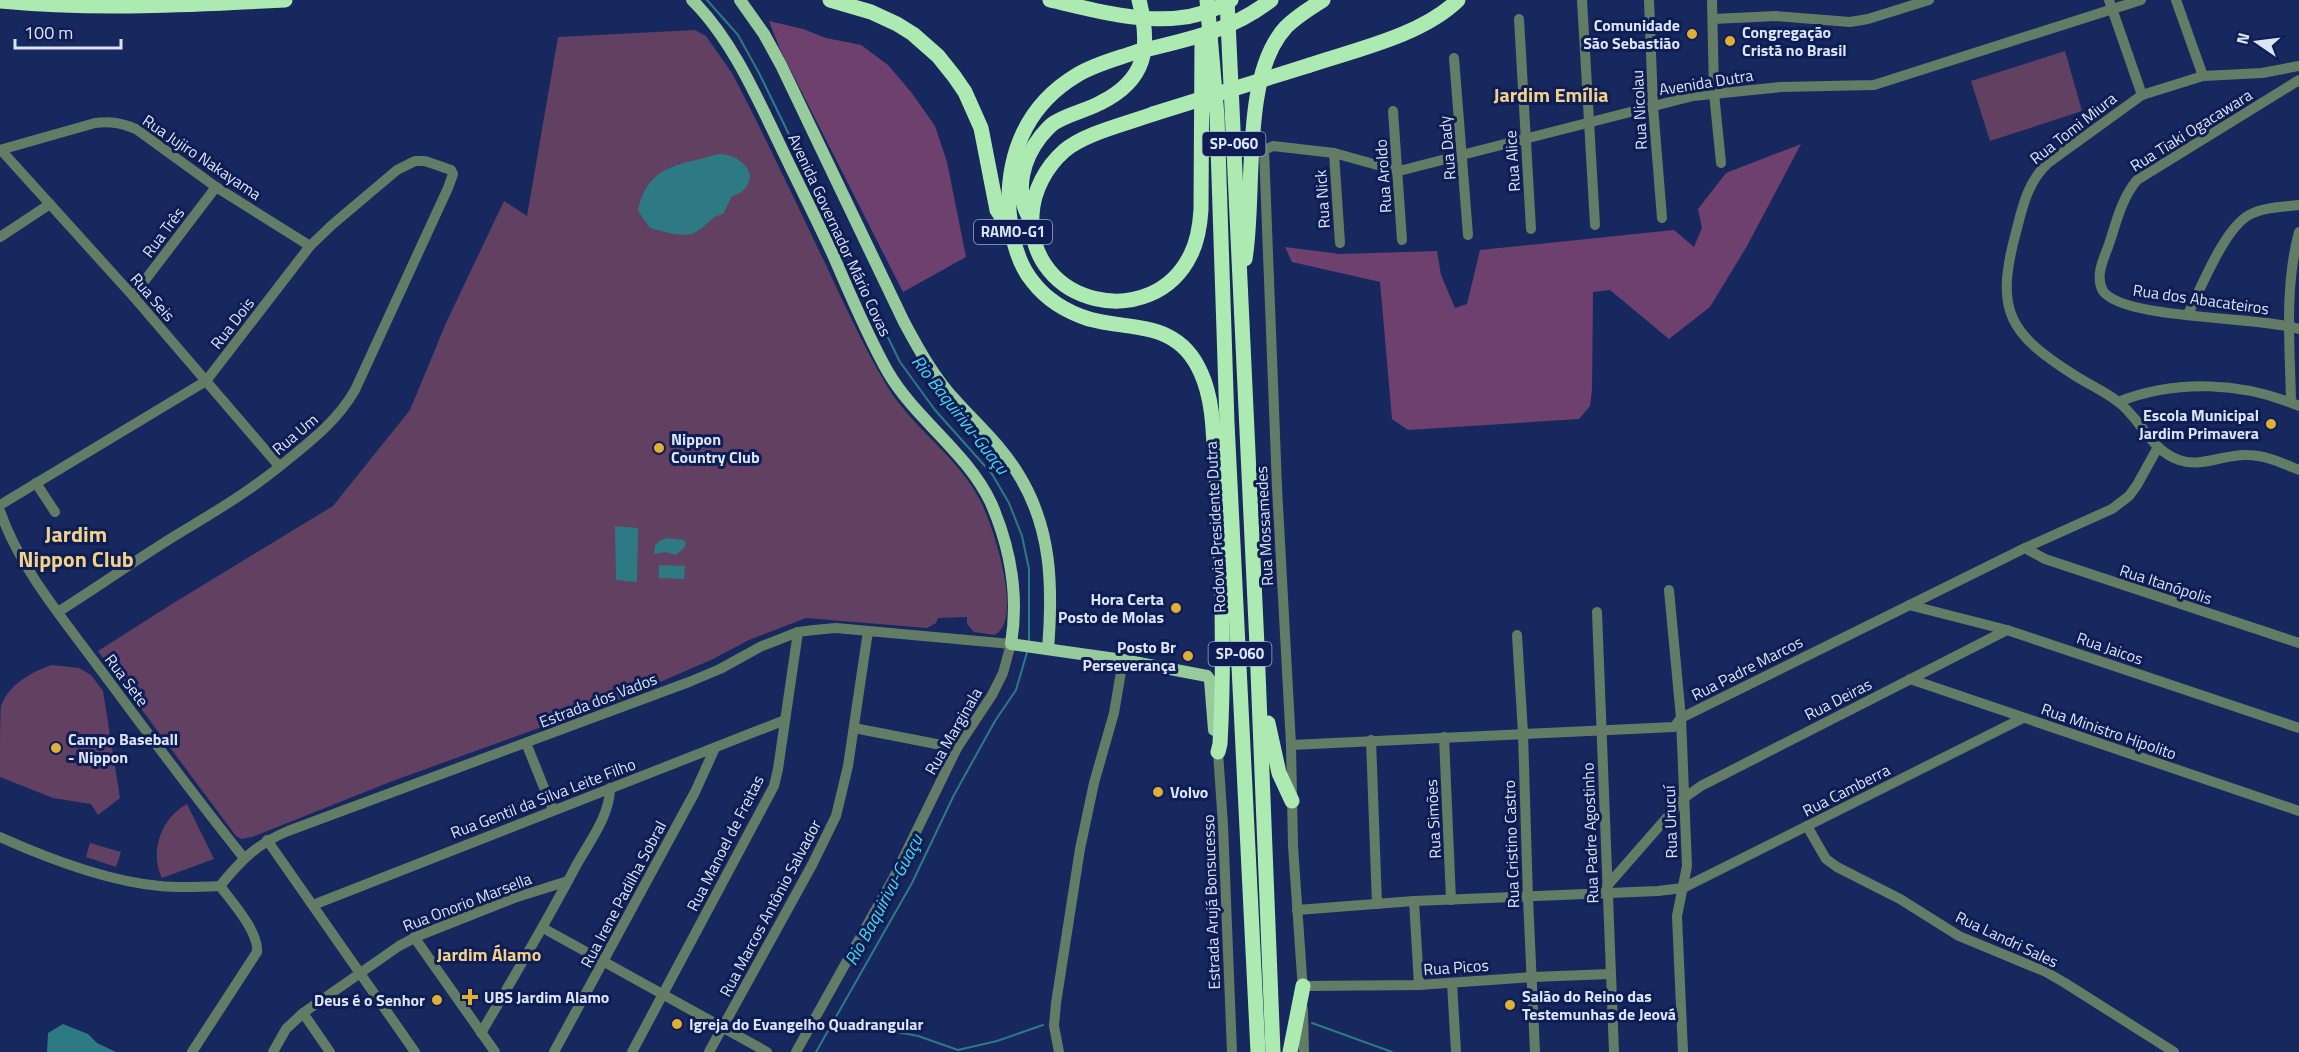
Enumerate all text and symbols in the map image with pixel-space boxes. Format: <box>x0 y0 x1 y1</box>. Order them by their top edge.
scale bar <box>15 12 122 50</box>
north arrow <box>2227 12 2287 72</box>
place label: Comunidade São Sebastião <box>1583 13 1680 55</box>
text: 100 m <box>24 19 73 46</box>
place label: Congregação Cristã no Brasil <box>1742 20 1847 62</box>
marker: Comunidade São Sebastião <box>1685 27 1699 41</box>
text: N <box>2229 30 2255 47</box>
marker: Congregação Cristã no Brasil <box>1723 34 1737 48</box>
street label: Avenida Dutra <box>1657 63 1755 101</box>
street label: Rua Nicolau <box>1625 70 1653 150</box>
district label: Jardim Emília <box>1493 79 1609 110</box>
street label: Rua Tiaki Ogacawara <box>2125 83 2257 177</box>
street label: Rua Tomi Miura <box>2024 86 2122 170</box>
street label: Rua Jujiro Nakayama <box>138 108 266 206</box>
street label: Rua Dady <box>1432 115 1462 181</box>
street label: Rua Alice <box>1498 129 1526 193</box>
street label: Avenida Governador Mário Covas <box>782 130 898 340</box>
road number: SP-060 <box>1202 132 1266 156</box>
street label: Rua Aroldo <box>1368 138 1398 214</box>
street label: Rua Nick <box>1308 169 1336 229</box>
street label: Rua Três <box>136 202 190 262</box>
road number: RAMO-G1 <box>974 220 1052 244</box>
street label: Rua Seis <box>125 267 181 327</box>
street label: Rua dos Abacateiros <box>2131 278 2271 320</box>
street label: Rua Dois <box>204 292 260 354</box>
water label: Rio Baquirivu-Guaçu <box>905 349 1016 481</box>
place label: Escola Municipal Jardim Primavera <box>2139 403 2259 445</box>
street label: Rua Um <box>267 408 323 460</box>
marker: Escola Municipal Jardim Primavera <box>2264 417 2278 431</box>
place label: Nippon Country Club <box>671 427 760 469</box>
marker: Nippon Country Club <box>652 441 666 455</box>
street label: Rodovia Presidente Dutra <box>1199 441 1231 613</box>
street label: Rua Mossamedes <box>1249 465 1279 587</box>
district label: Jardim Nippon Club <box>18 517 134 576</box>
street label: Rua Itanópolis <box>2117 558 2215 610</box>
place label: Hora Certa Posto de Molas <box>1058 587 1164 629</box>
marker: Hora Certa Posto de Molas <box>1169 601 1183 615</box>
street label: Rua Jaicos <box>2074 625 2146 671</box>
street label: Rua Padre Marcos <box>1687 630 1807 706</box>
place label: Posto Br Perseverança <box>1083 635 1176 677</box>
road number: SP-060 <box>1208 642 1272 666</box>
street label: Rua Sete <box>99 649 155 711</box>
marker: Posto Br Perseverança <box>1181 649 1195 663</box>
street label: Estrada dos Vados <box>536 666 660 734</box>
street label: Rua Deiras <box>1800 672 1876 726</box>
street label: Rua Marginala <box>918 683 988 779</box>
street label: Rua Ministro Hipolito <box>2038 697 2180 765</box>
place label: Campo Baseball - Nippon <box>68 727 178 769</box>
marker: Campo Baseball - Nippon <box>49 741 63 755</box>
street label: Rua Gentil da Silva Leite Filho <box>447 752 639 844</box>
street label: Rua Camberra <box>1798 758 1894 822</box>
street label: Rua Padre Agostinho <box>1576 762 1604 904</box>
street label: Rua Manoel de Freitas <box>680 771 770 915</box>
street label: Rua Simões <box>1419 779 1447 859</box>
street label: Rua Cristino Castro <box>1497 779 1525 909</box>
place label: Volvo <box>1170 780 1208 804</box>
street label: Rua Urucuí <box>1657 784 1683 859</box>
marker: Volvo <box>1151 785 1165 799</box>
street label: Estrada Arujá Bonsucesso <box>1196 814 1226 990</box>
street label: Rua Marcos Antônio Salvador <box>713 815 827 1001</box>
street label: Rua Irene Padilha Sobral <box>574 816 672 972</box>
water label: Rio Baquirivu-Guaçu <box>838 829 930 970</box>
street label: Rua Onorio Marsella <box>399 866 535 938</box>
street label: Rua Landri Sales <box>1952 905 2062 973</box>
district label: Jardim Álamo <box>437 941 541 968</box>
street label: Rua Picos <box>1422 953 1490 981</box>
place label: Salão do Reino das Testemunhas de Jeová <box>1522 984 1676 1026</box>
place label: UBS Jardim Alamo <box>484 985 609 1009</box>
place label: Deus é o Senhor <box>314 988 425 1012</box>
marker: UBS Jardim Alamo <box>461 988 479 1006</box>
marker: Deus é o Senhor <box>430 993 444 1007</box>
marker: Salão do Reino das Testemunhas de Jeová <box>1503 998 1517 1012</box>
place label: Igreja do Evangelho Quadrangular <box>689 1012 924 1036</box>
marker: Igreja do Evangelho Quadrangular <box>670 1017 684 1031</box>

